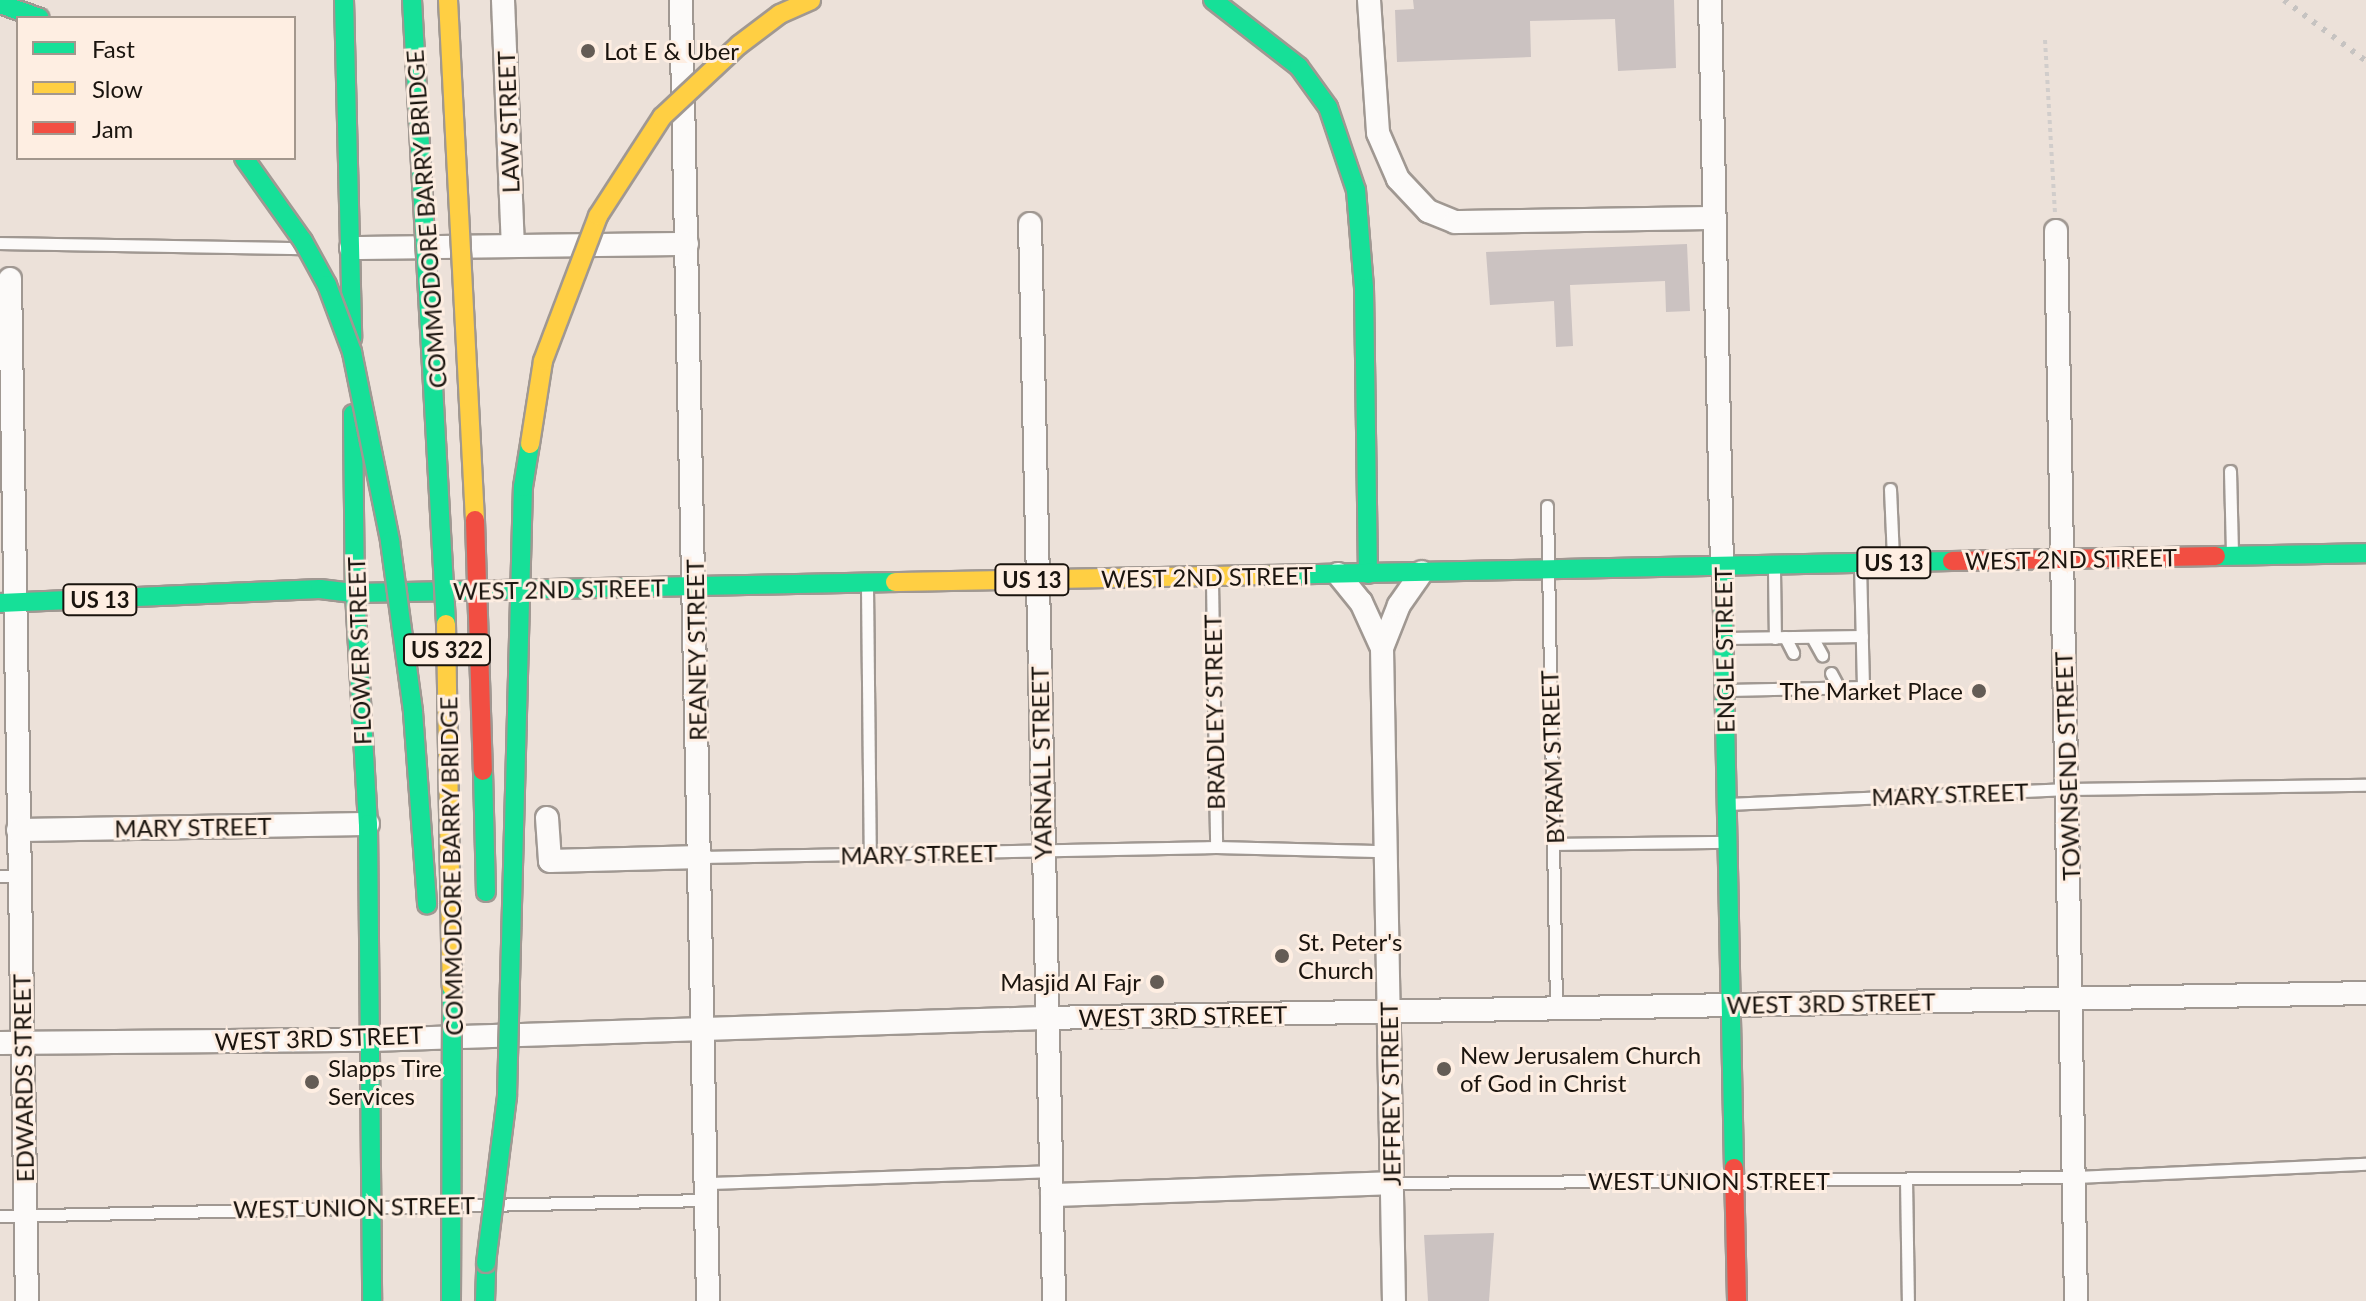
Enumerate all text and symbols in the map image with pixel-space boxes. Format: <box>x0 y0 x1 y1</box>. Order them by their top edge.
legend <box>16 16 296 160</box>
text: Fast <box>92 34 135 63</box>
place label: Lot E & Uber <box>604 37 739 65</box>
marker: Lot E & Uber <box>579 42 597 60</box>
street label: COMMODORE BARRY BRIDGE <box>400 48 452 390</box>
street label: LAW STREET <box>491 50 525 194</box>
text: Slow <box>92 74 143 103</box>
text: Jam <box>92 114 133 143</box>
street label: WEST 2ND STREET <box>1964 543 2178 575</box>
road number: US 13 <box>1856 545 1932 581</box>
street label: FLOWER STREET <box>341 557 377 745</box>
street label: REANEY STREET <box>680 558 712 742</box>
street label: WEST 2ND STREET <box>1100 561 1314 593</box>
road number: US 13 <box>994 562 1070 598</box>
street label: ENGLE STREET <box>1708 567 1740 733</box>
street label: WEST 2ND STREET <box>452 573 666 605</box>
road number: US 13 <box>62 582 138 618</box>
street label: BRADLEY STREET <box>1198 614 1230 810</box>
road number: US 322 <box>401 632 493 668</box>
street label: TOWNSEND STREET <box>2049 651 2085 881</box>
street label: YARNALL STREET <box>1025 666 1057 860</box>
street label: BYRAM STREET <box>1535 670 1569 844</box>
place label: The Market Place <box>1780 677 1963 705</box>
marker: The Market Place <box>1970 682 1988 700</box>
street label: COMMODORE BARRY BRIDGE <box>434 696 468 1036</box>
street label: MARY STREET <box>1870 777 2030 811</box>
street label: MARY STREET <box>114 811 272 843</box>
street label: MARY STREET <box>840 838 998 870</box>
place label: St. Peter's Church <box>1298 928 1402 984</box>
marker: St. Peter's Church <box>1273 947 1291 965</box>
place label: Masjid Al Fajr <box>999 968 1141 996</box>
marker: Masjid Al Fajr <box>1148 973 1166 991</box>
street label: EDWARDS STREET <box>7 974 39 1182</box>
street label: WEST 3RD STREET <box>1726 987 1936 1019</box>
street label: WEST 3RD STREET <box>1078 1000 1288 1032</box>
street label: JEFFREY STREET <box>1374 1001 1406 1187</box>
street label: WEST 3RD STREET <box>214 1020 424 1056</box>
place label: New Jerusalem Church of God in Christ <box>1460 1041 1702 1097</box>
place label: Slapps Tire Services <box>328 1054 443 1110</box>
marker: New Jerusalem Church of God in Christ <box>1435 1060 1453 1078</box>
marker: Slapps Tire Services <box>303 1073 321 1091</box>
street label: WEST UNION STREET <box>1588 1167 1830 1195</box>
street label: WEST UNION STREET <box>232 1190 476 1224</box>

